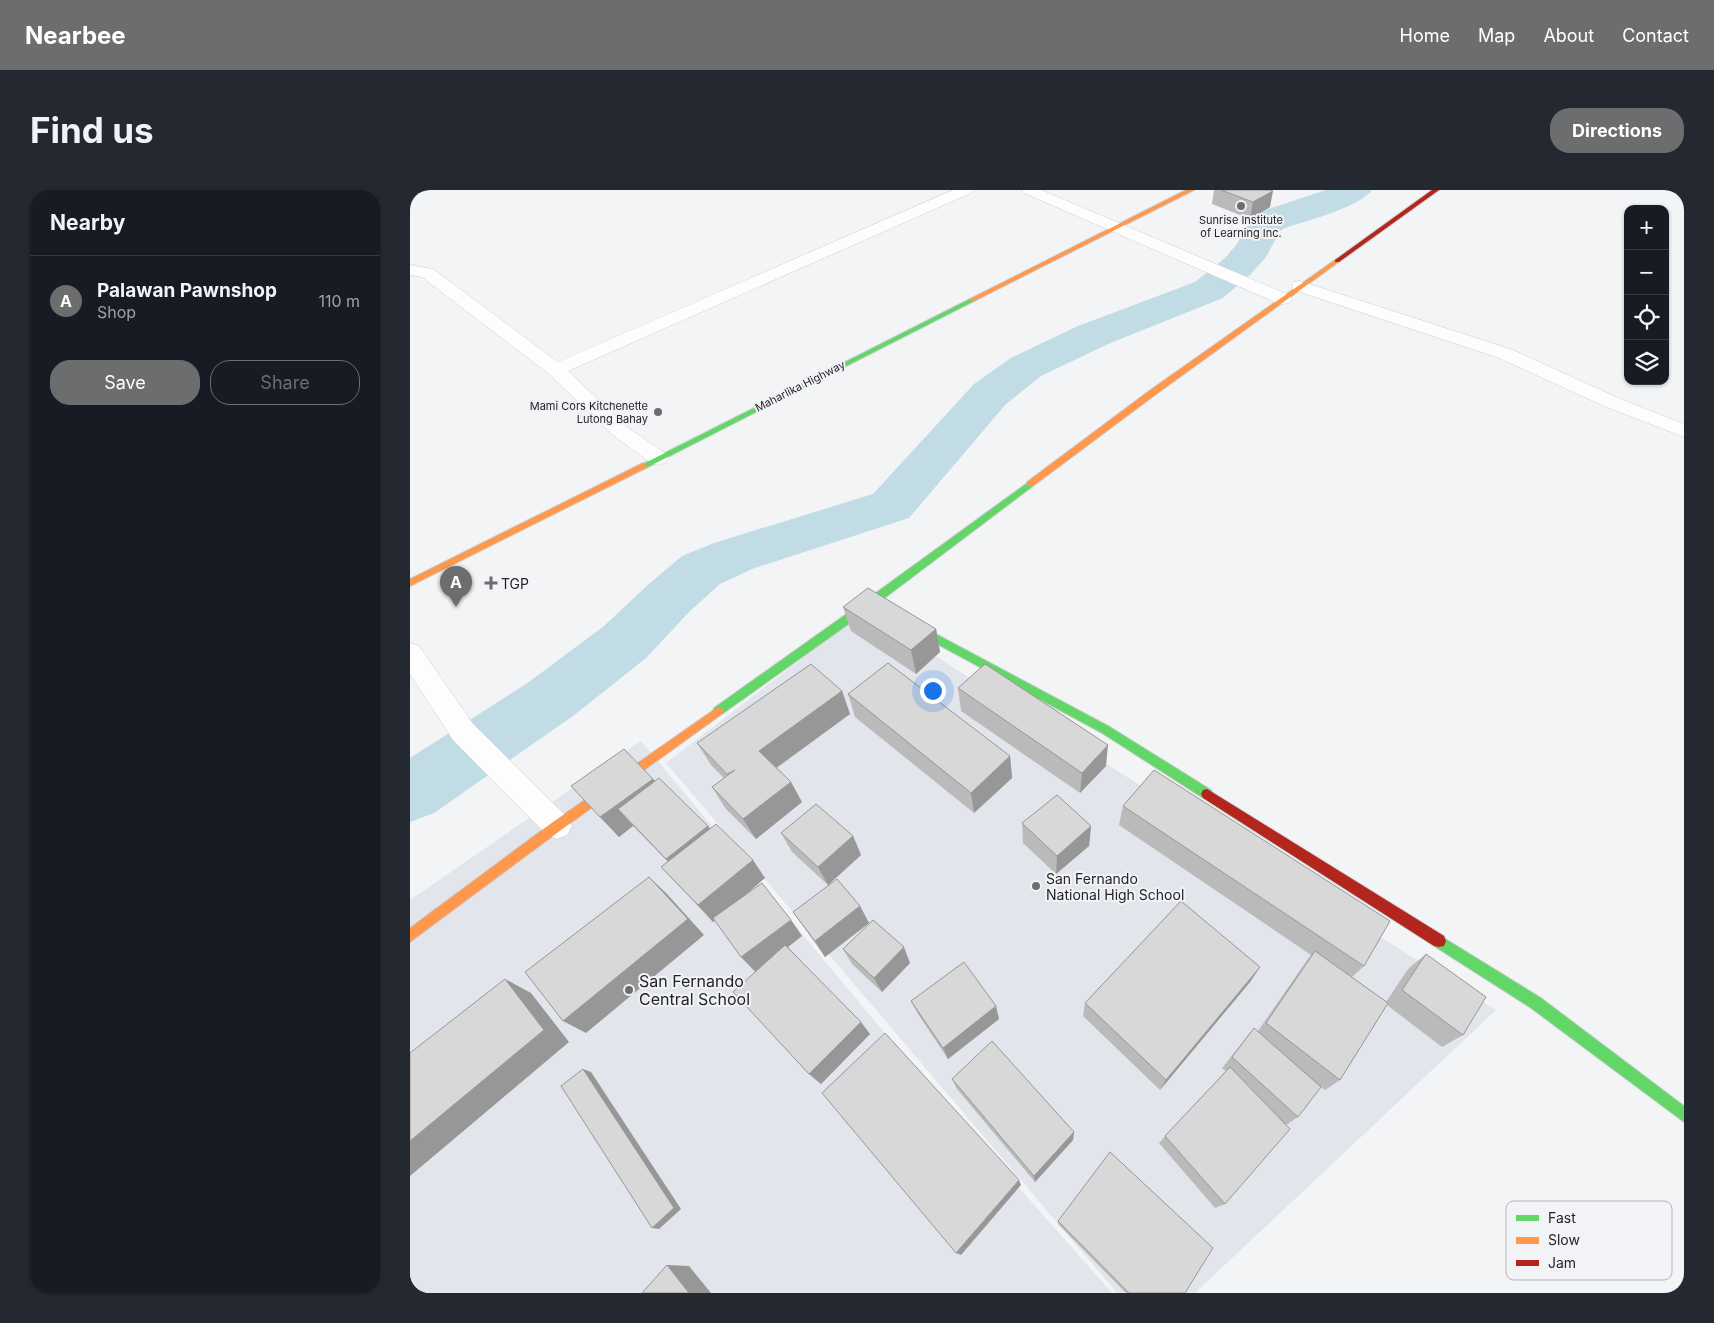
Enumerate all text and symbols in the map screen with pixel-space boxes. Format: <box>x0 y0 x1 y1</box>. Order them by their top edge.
text: Nearbee <box>25 21 126 50</box>
text: Home <box>1400 25 1450 46</box>
text: Map <box>1478 25 1515 46</box>
text: About <box>1543 25 1594 46</box>
text: Contact <box>1622 25 1689 46</box>
button: Directions <box>1550 108 1684 153</box>
text: Find us <box>30 109 154 151</box>
marker: Sunrise Institute of Learning Inc. <box>1235 200 1247 212</box>
map controls <box>1624 205 1669 385</box>
button: + <box>1624 205 1669 250</box>
text: Nearby <box>50 210 125 235</box>
place label: Sunrise Institute of Learning Inc. <box>1199 213 1283 240</box>
button: − <box>1624 250 1669 295</box>
text: Palawan Pawnshop <box>97 279 277 302</box>
text: A <box>60 291 72 311</box>
text: 110 m <box>318 291 360 311</box>
button: locate <box>1624 295 1669 340</box>
text: Shop <box>97 302 136 322</box>
button: layers <box>1624 340 1669 385</box>
street label: Maharlika Highway <box>753 357 847 415</box>
button: Save <box>50 360 200 405</box>
button: Share <box>210 360 360 405</box>
place label: Mami Cors Kitchenette Lutong Bahay <box>530 399 648 426</box>
marker: Mami Cors Kitchenette Lutong Bahay <box>652 406 664 418</box>
pin: A <box>440 566 472 607</box>
place label: TGP <box>501 575 529 592</box>
marker: TGP <box>485 577 497 589</box>
your location <box>920 678 946 704</box>
place label: San Fernando National High School <box>1046 870 1184 903</box>
marker: San Fernando National High School <box>1030 880 1042 892</box>
place label: San Fernando Central School <box>639 971 750 1009</box>
marker: San Fernando Central School <box>623 984 635 996</box>
legend <box>1506 1201 1672 1280</box>
text: Fast <box>1548 1209 1576 1226</box>
text: Slow <box>1548 1231 1580 1248</box>
text: Jam <box>1548 1254 1576 1271</box>

